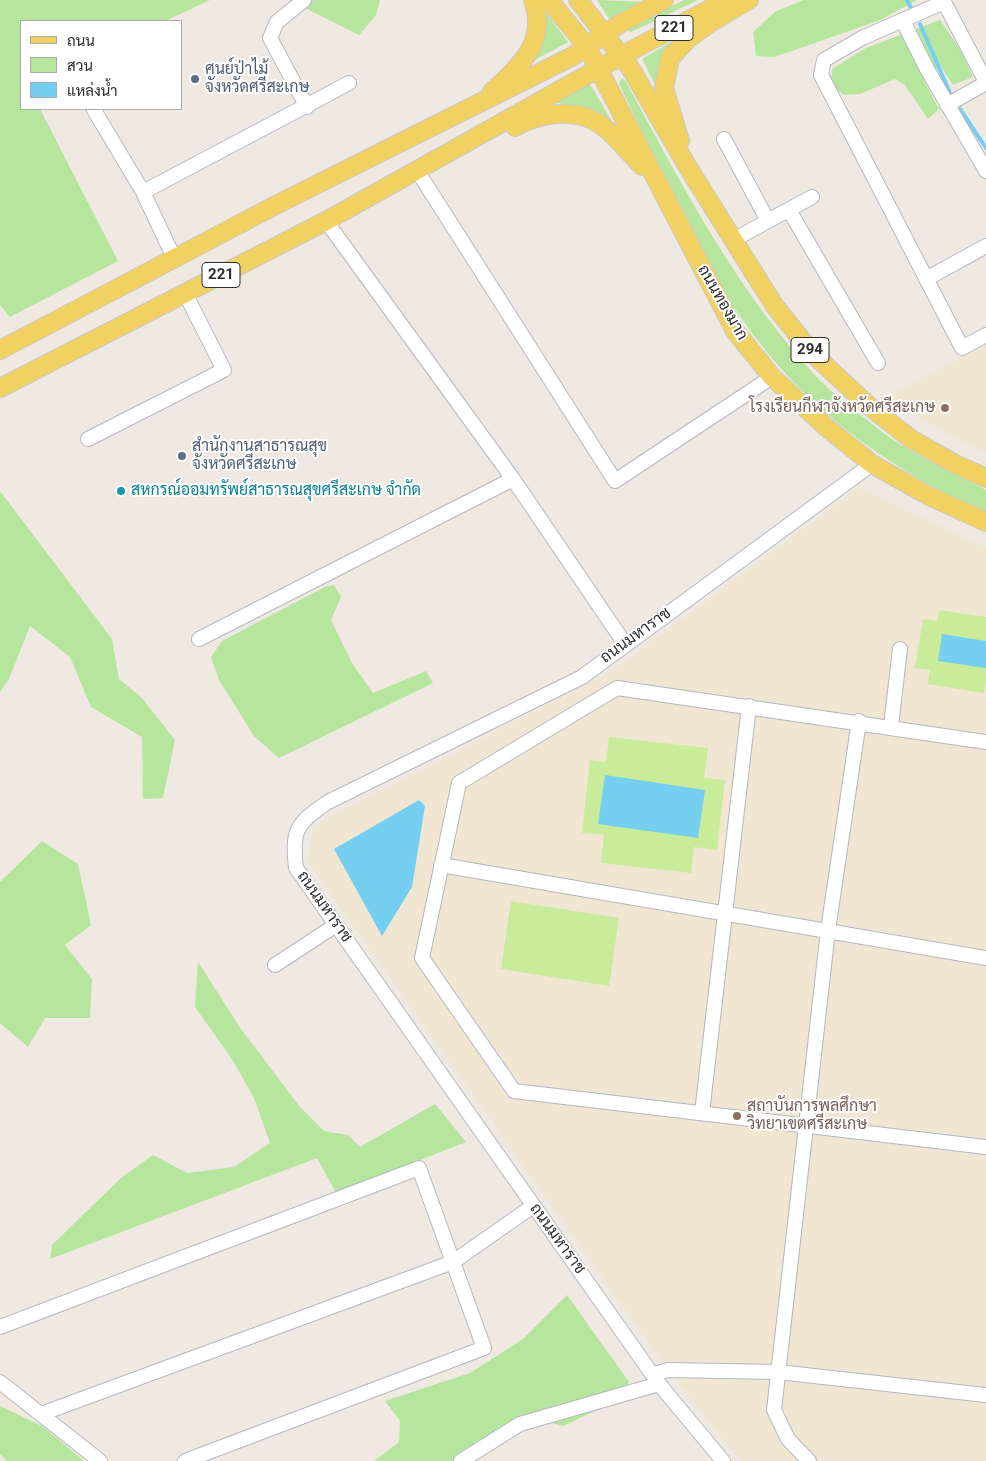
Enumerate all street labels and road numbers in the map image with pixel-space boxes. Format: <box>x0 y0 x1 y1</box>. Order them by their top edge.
road number: 221 <box>655 15 693 40</box>
road number: 221 <box>202 262 240 288</box>
street label: ถนนทองมาก <box>693 262 751 344</box>
road number: 294 <box>791 338 829 362</box>
street label: ถนนมหาราช <box>597 604 675 668</box>
street label: ถนนมหาราช <box>292 868 356 946</box>
street label: ถนนมหาราช <box>525 1200 589 1278</box>

